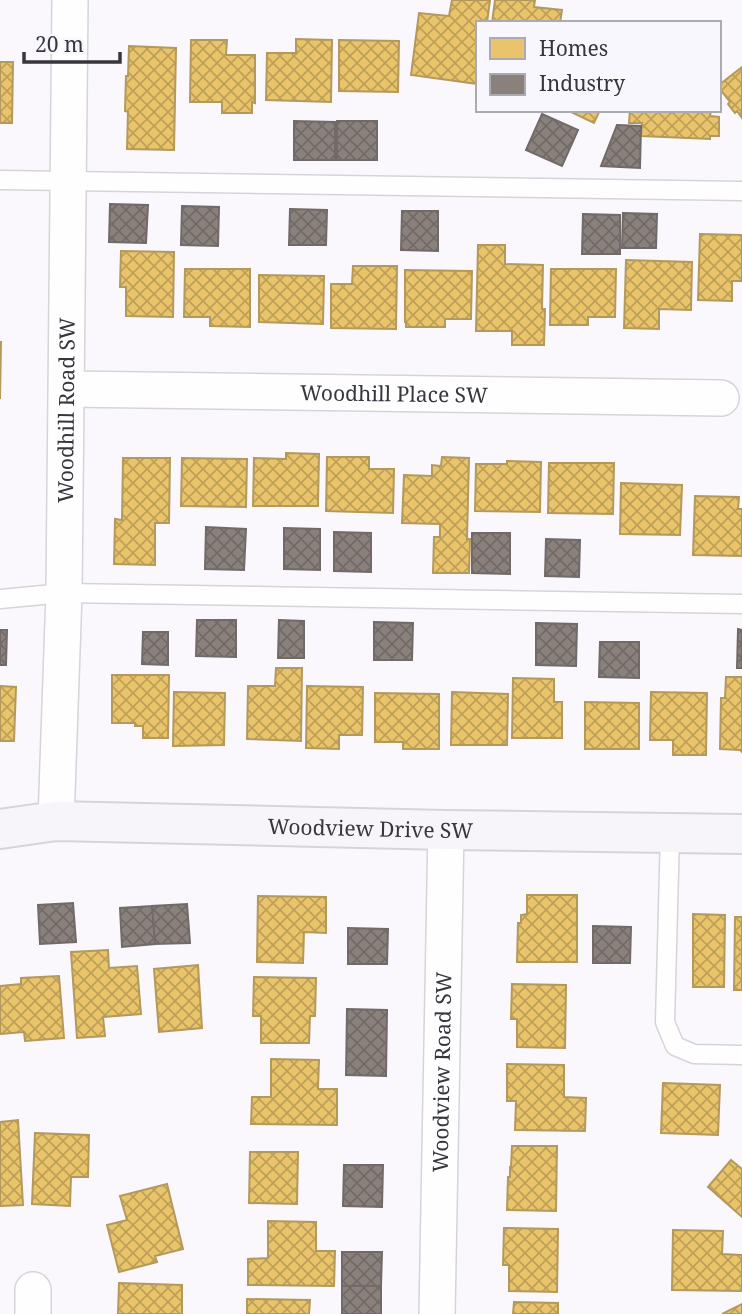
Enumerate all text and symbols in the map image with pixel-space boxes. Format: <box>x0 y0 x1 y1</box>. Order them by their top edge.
scale bar <box>24 21 121 65</box>
legend <box>476 21 721 112</box>
text: 20 m <box>35 30 84 58</box>
text: Homes <box>539 34 608 62</box>
text: Industry <box>539 69 625 97</box>
street label: Woodhill Road SW <box>51 317 81 503</box>
street label: Woodhill Place SW <box>300 378 488 409</box>
street label: Woodview Drive SW <box>267 812 473 844</box>
street label: Woodview Road SW <box>426 971 457 1173</box>

